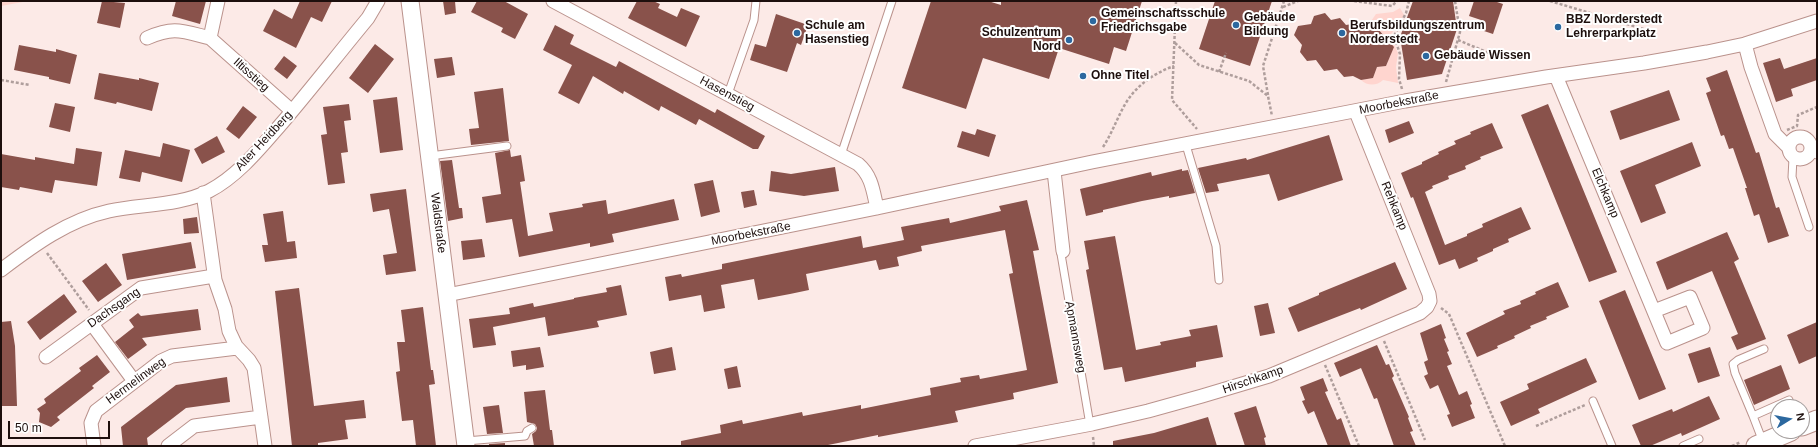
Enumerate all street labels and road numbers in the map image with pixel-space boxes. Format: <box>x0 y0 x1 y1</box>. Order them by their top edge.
street label: Iltisstieg <box>230 55 272 95</box>
street label: Hasenstieg <box>697 74 757 114</box>
street label: Moorbekstraße <box>1358 88 1440 118</box>
street label: Alter Heidberg <box>233 108 295 174</box>
street label: Elchkamp <box>1588 166 1622 220</box>
street label: Rehkamp <box>1378 179 1410 233</box>
street label: Waldstraße <box>427 192 449 254</box>
street label: Moorbekstraße <box>710 219 792 249</box>
street label: Dachsgang <box>85 285 143 331</box>
street label: Apmannsweg <box>1062 300 1088 374</box>
street label: Hermelinweg <box>103 355 169 407</box>
street label: Hirschkamp <box>1221 363 1285 397</box>

